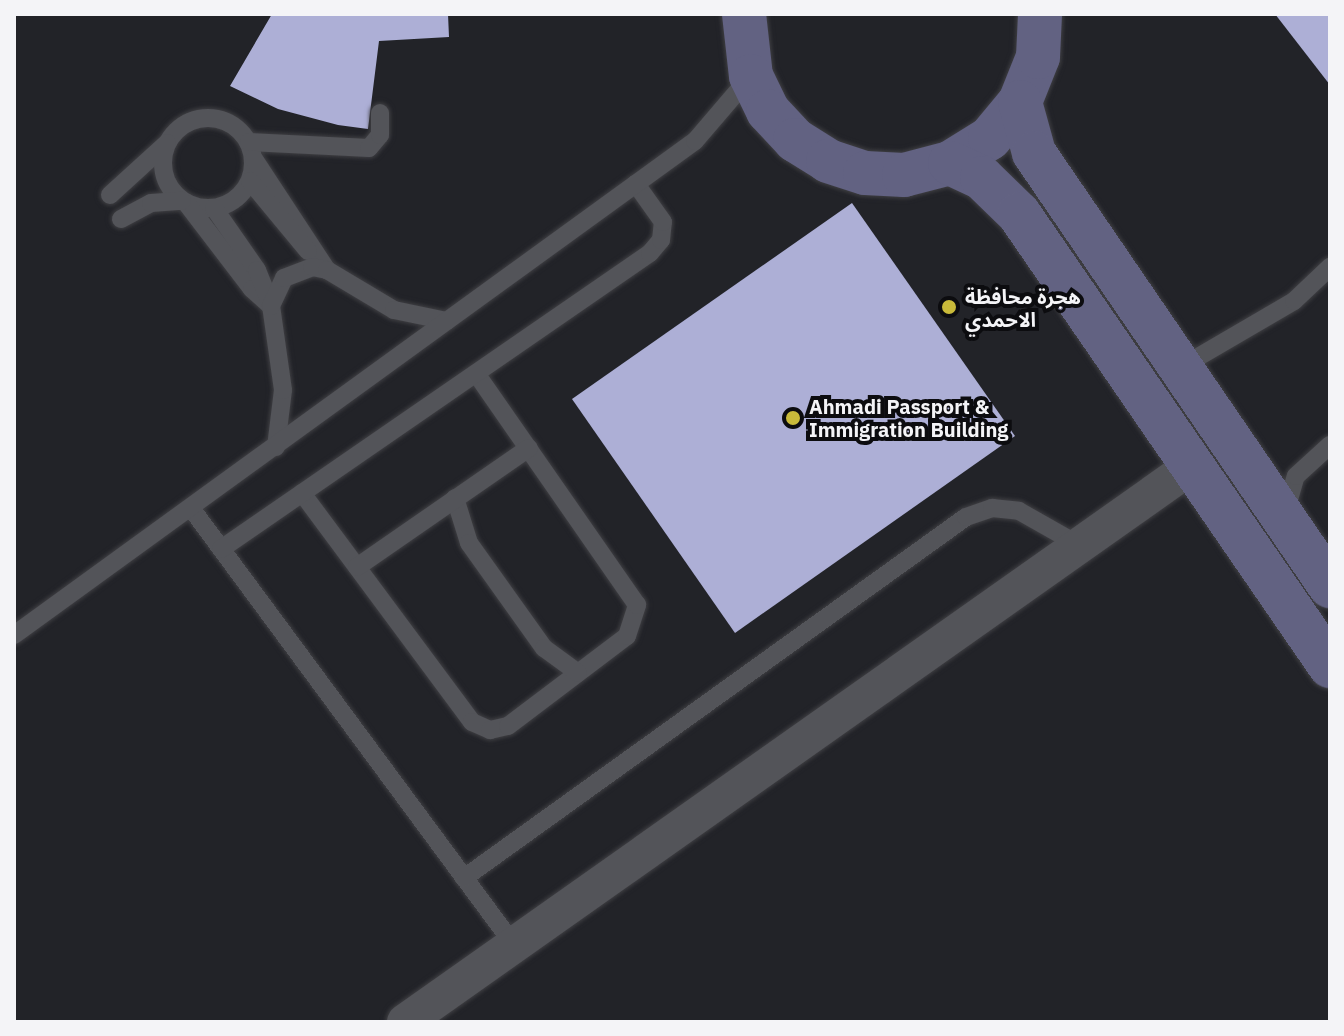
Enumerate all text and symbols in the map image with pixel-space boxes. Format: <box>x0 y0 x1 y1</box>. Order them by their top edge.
place label: هجرة محافظة الاحمدي <box>965 284 1081 331</box>
marker: هجرة محافظة الاحمدي <box>940 298 958 316</box>
place label: Ahmadi Passport & Immigration Building <box>809 394 1008 441</box>
marker: Ahmadi Passport & Immigration Building <box>784 409 802 427</box>

